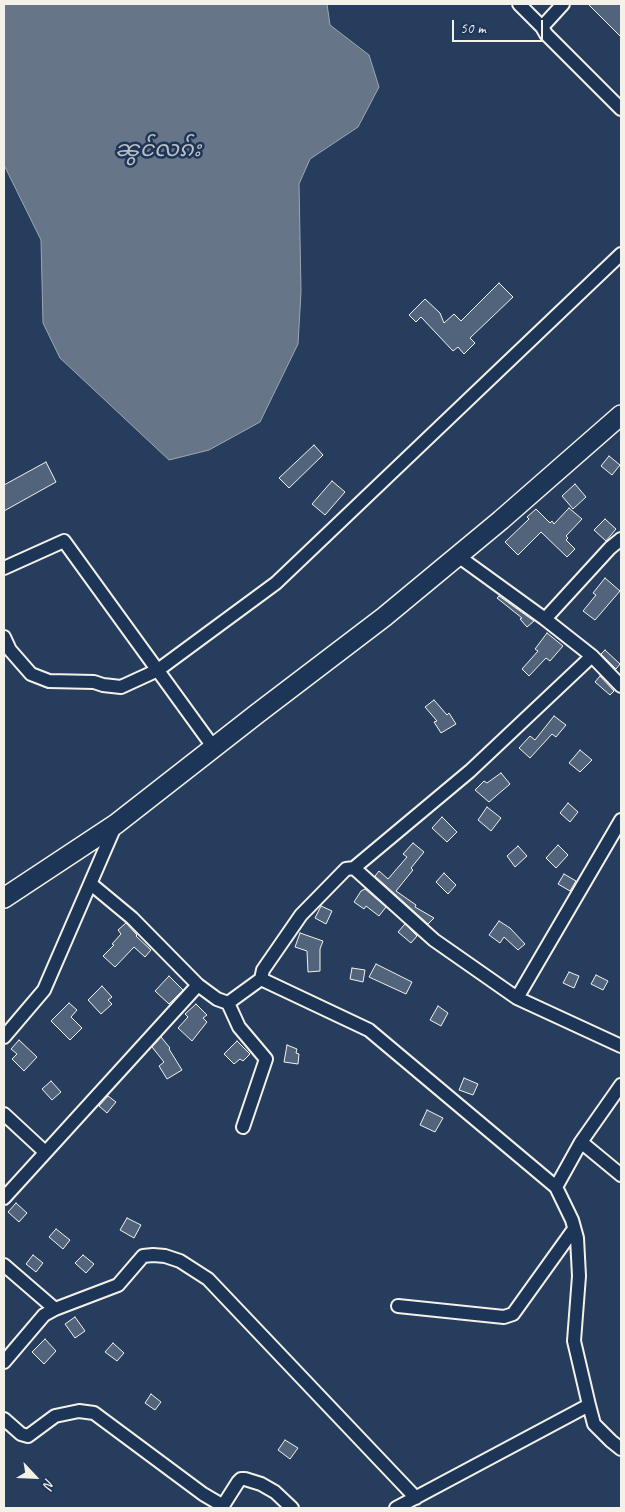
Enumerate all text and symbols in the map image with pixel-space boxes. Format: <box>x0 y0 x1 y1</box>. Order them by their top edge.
scale bar <box>455 10 546 42</box>
text: 50 m <box>460 19 486 38</box>
water label: ၼွင်လၵ်း <box>115 137 201 163</box>
north arrow <box>10 1452 60 1502</box>
text: N <box>40 1476 59 1491</box>

